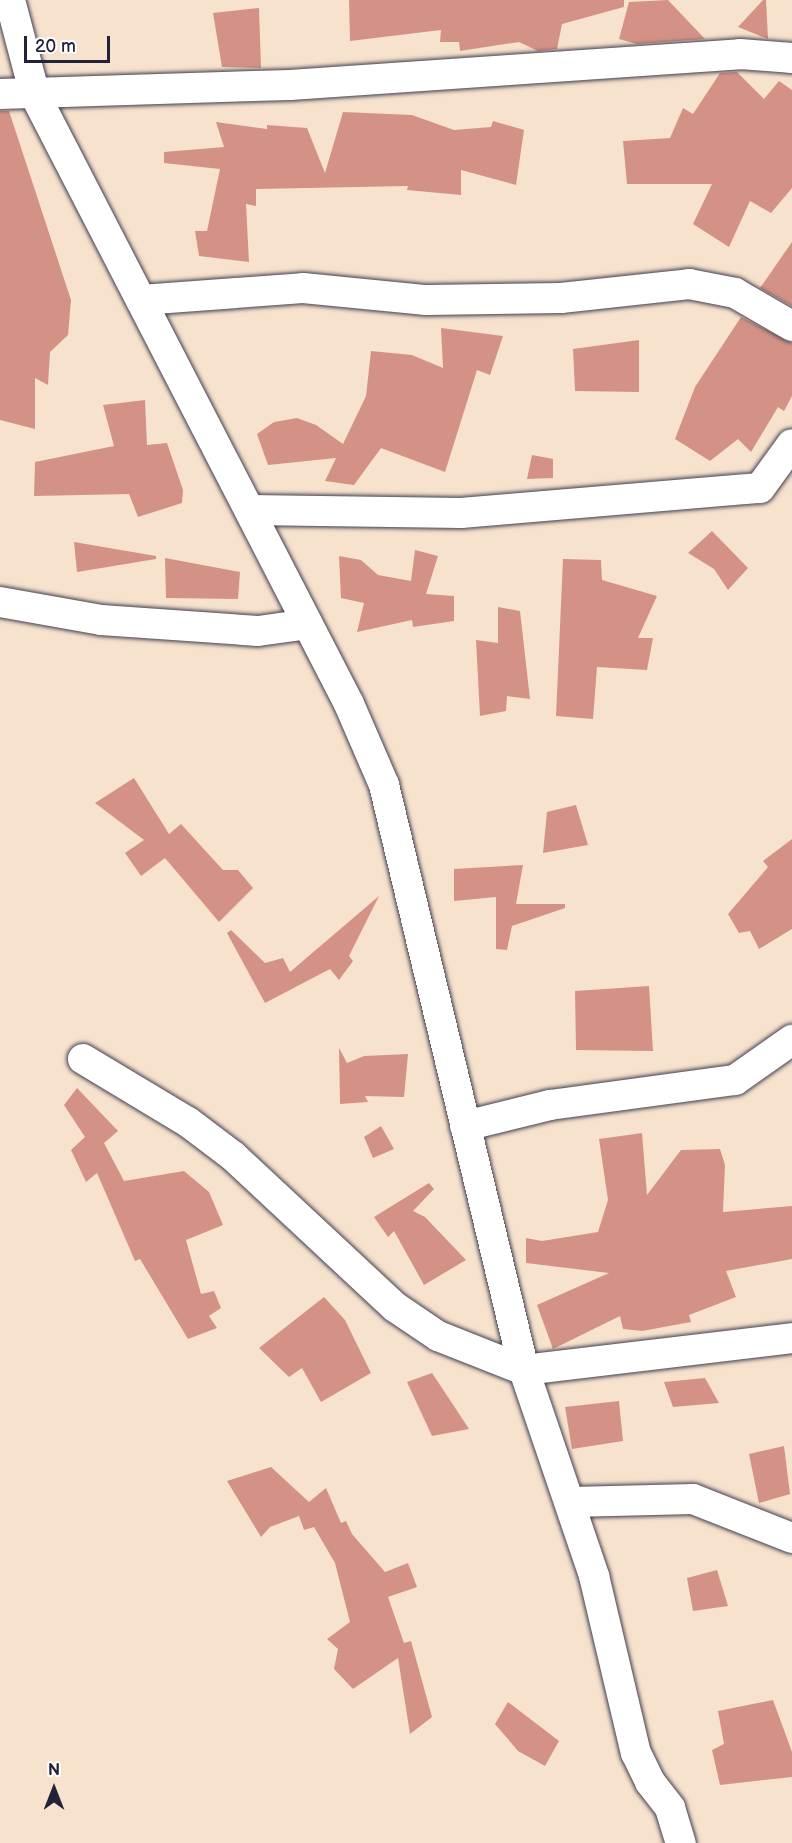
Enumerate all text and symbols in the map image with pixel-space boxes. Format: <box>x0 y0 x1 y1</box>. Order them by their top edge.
scale bar <box>27 24 112 62</box>
text: 20 m <box>35 36 76 57</box>
north arrow <box>24 1759 84 1819</box>
text: N <box>48 1761 60 1780</box>

